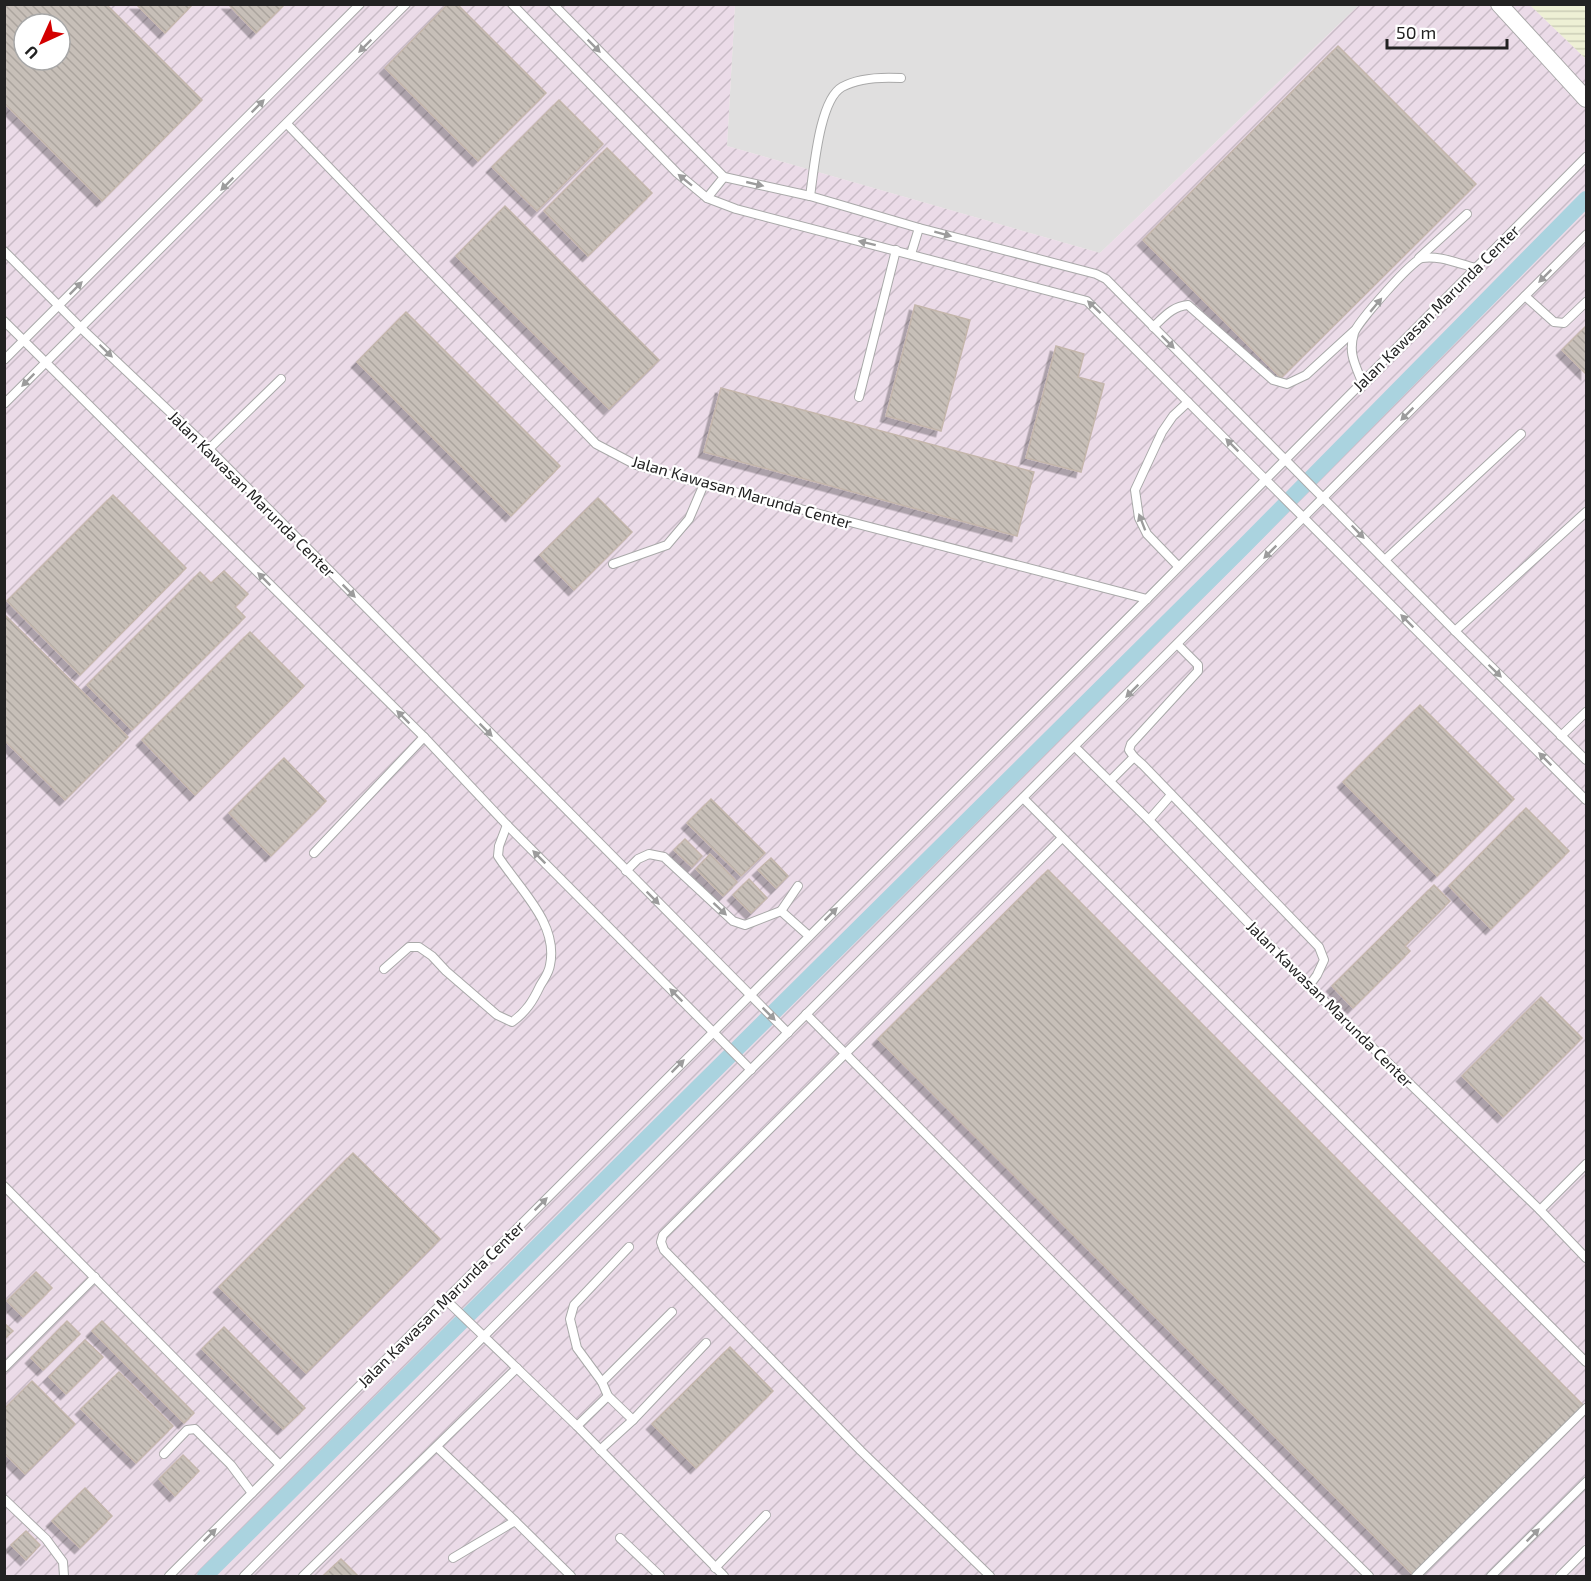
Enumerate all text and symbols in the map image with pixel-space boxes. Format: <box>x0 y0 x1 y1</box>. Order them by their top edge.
north arrow <box>12 12 72 72</box>
scale bar <box>1387 12 1507 50</box>
text: 50 m <box>1396 21 1436 43</box>
one-way arrow <box>358 38 372 52</box>
one-way arrow <box>586 38 600 52</box>
text: U <box>20 42 42 64</box>
one-way arrow <box>251 100 265 114</box>
one-way arrow <box>677 173 693 186</box>
one-way arrow <box>220 176 234 190</box>
one-way arrow <box>745 179 764 189</box>
street label: Jalan Kawasan Marunda Center <box>1348 220 1523 395</box>
one-way arrow <box>934 229 952 239</box>
one-way arrow <box>858 237 876 247</box>
one-way arrow <box>1539 269 1553 283</box>
one-way arrow <box>68 282 82 296</box>
one-way arrow <box>1369 297 1382 313</box>
one-way arrow <box>1087 301 1102 314</box>
one-way arrow <box>1161 335 1175 349</box>
one-way arrow <box>98 344 113 357</box>
one-way arrow <box>21 373 36 387</box>
street label: Jalan Kawasan Marunda Center <box>165 406 340 581</box>
one-way arrow <box>1401 407 1415 421</box>
one-way arrow <box>1225 439 1239 453</box>
street label: Jalan Kawasan Marunda Center <box>630 451 855 532</box>
one-way arrow <box>1136 512 1146 530</box>
one-way arrow <box>1351 525 1365 540</box>
one-way arrow <box>1263 545 1277 559</box>
one-way arrow <box>258 573 272 587</box>
one-way arrow <box>342 584 356 598</box>
one-way arrow <box>1401 615 1415 629</box>
one-way arrow <box>1488 663 1502 677</box>
one-way arrow <box>1125 683 1139 698</box>
one-way arrow <box>396 710 410 724</box>
one-way arrow <box>479 722 493 736</box>
one-way arrow <box>1539 753 1553 767</box>
one-way arrow <box>532 850 546 864</box>
one-way arrow <box>646 891 660 905</box>
one-way arrow <box>713 902 728 916</box>
one-way arrow <box>824 907 838 921</box>
street label: Jalan Kawasan Marunda Center <box>1243 916 1418 1091</box>
one-way arrow <box>670 988 684 1002</box>
one-way arrow <box>762 1007 776 1022</box>
one-way arrow <box>671 1060 685 1074</box>
one-way arrow <box>533 1197 548 1211</box>
street label: Jalan Kawasan Marunda Center <box>353 1216 528 1391</box>
one-way arrow <box>202 1529 216 1543</box>
one-way arrow <box>1525 1529 1539 1543</box>

